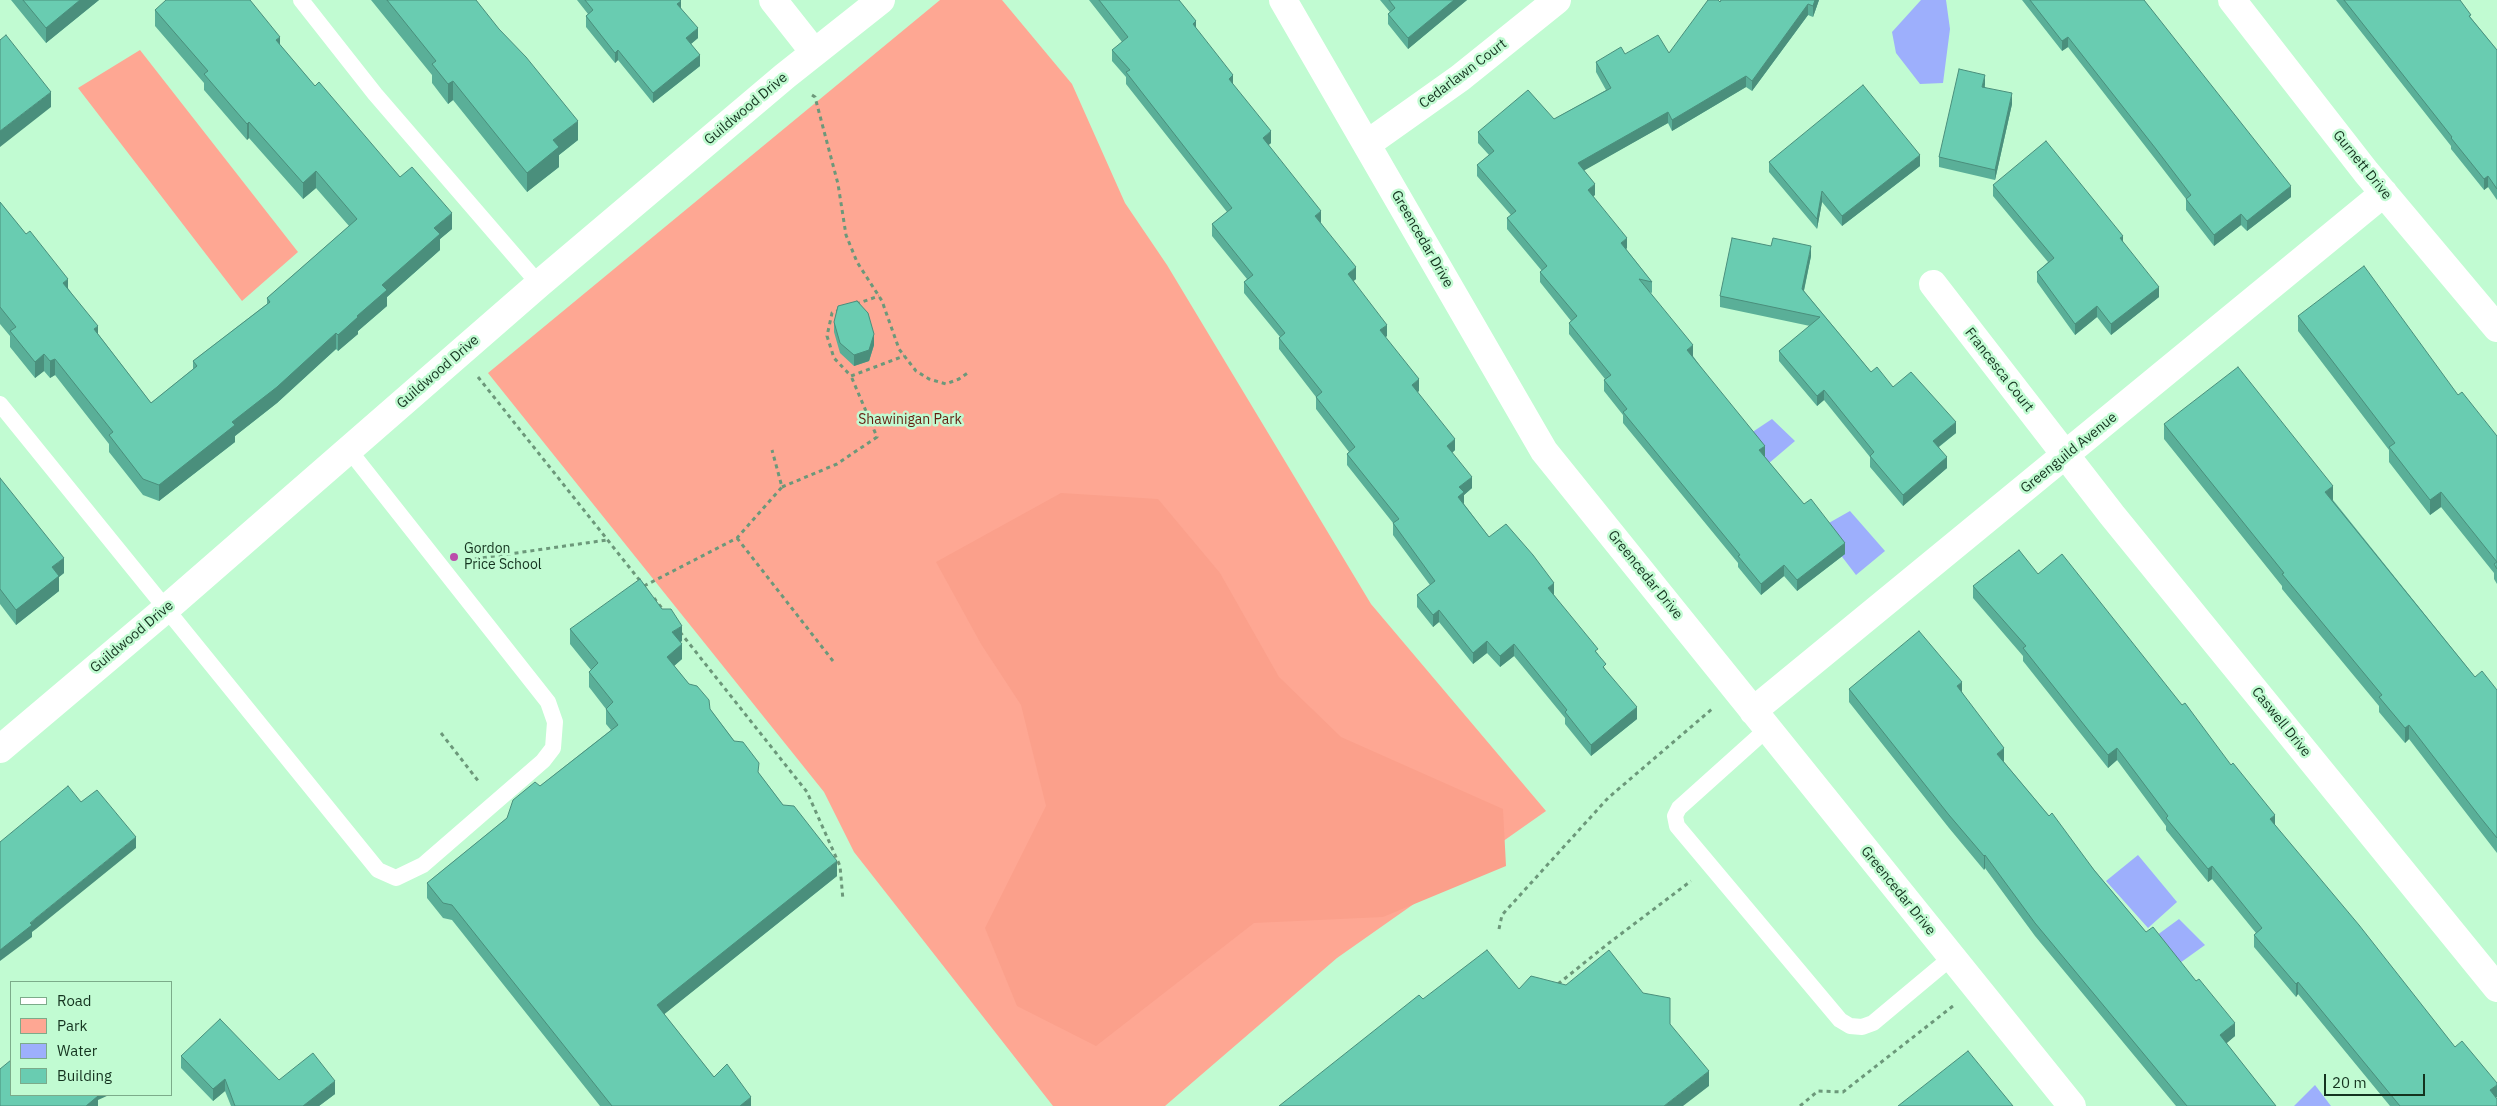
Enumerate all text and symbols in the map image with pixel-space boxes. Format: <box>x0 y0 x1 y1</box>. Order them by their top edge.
street label: Cedarlawn Court <box>1416 36 1510 112</box>
street label: Guildwood Drive <box>701 69 791 149</box>
street label: Gurnett Drive <box>2329 127 2395 203</box>
street label: Greencedar Drive <box>1387 187 1457 291</box>
street label: Francesca Court <box>1961 325 2037 415</box>
street label: Guildwood Drive <box>393 332 483 412</box>
street label: Greenguild Avenue <box>2018 409 2120 497</box>
park label: Shawinigan Park <box>858 412 962 428</box>
street label: Greencedar Drive <box>1604 527 1686 623</box>
place label: Gordon Price School <box>464 541 542 574</box>
marker: Gordon Price School <box>448 551 460 563</box>
street label: Guildwood Drive <box>87 597 177 677</box>
street label: Caswell Drive <box>2248 684 2314 760</box>
street label: Greencedar Drive <box>1857 843 1939 939</box>
legend <box>10 981 172 1096</box>
text: Road <box>57 991 92 1010</box>
text: Park <box>57 1016 87 1035</box>
text: Water <box>57 1041 97 1060</box>
scale bar <box>2327 1064 2428 1096</box>
text: Building <box>57 1066 112 1085</box>
text: 20 m <box>2332 1073 2367 1092</box>

